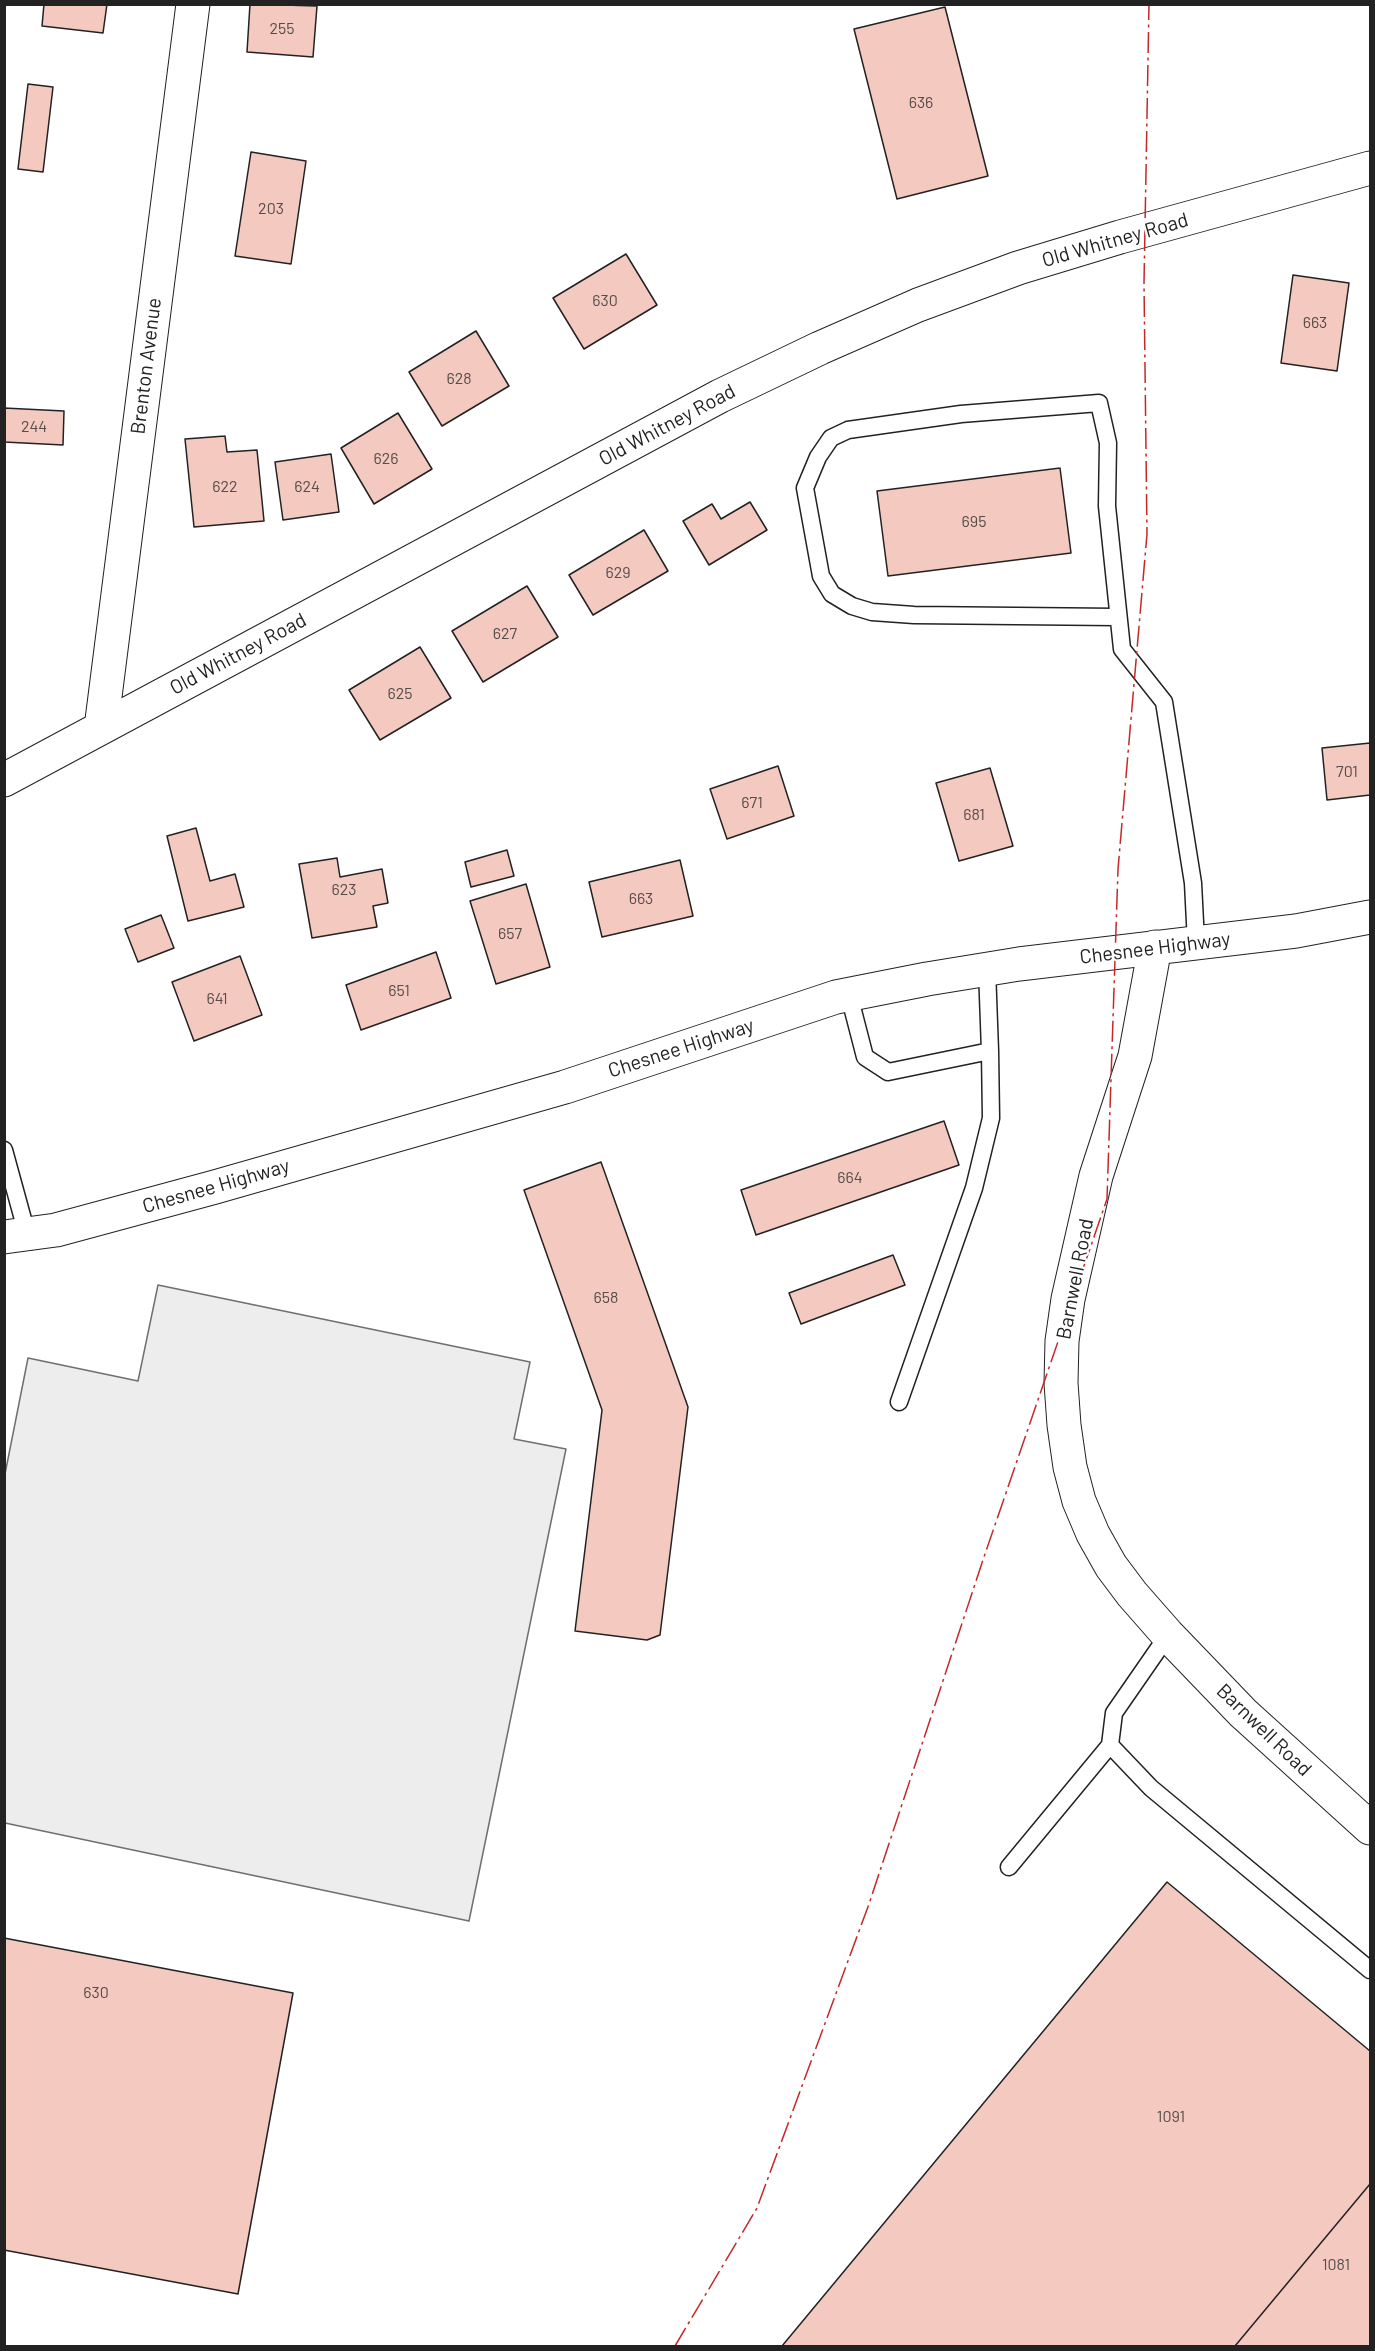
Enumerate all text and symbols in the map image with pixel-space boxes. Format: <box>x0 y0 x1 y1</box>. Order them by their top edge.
house number: 255 <box>269 19 295 39</box>
house number: 636 <box>909 93 933 113</box>
house number: 203 <box>258 199 284 219</box>
street label: Old Whitney Road <box>1039 208 1191 272</box>
house number: 630 <box>592 291 618 311</box>
street label: Brenton Avenue <box>126 296 166 436</box>
house number: 663 <box>1303 313 1327 333</box>
house number: 628 <box>446 369 472 389</box>
street label: Old Whitney Road <box>595 379 739 471</box>
house number: 244 <box>21 417 47 437</box>
house number: 626 <box>373 449 399 469</box>
house number: 622 <box>212 477 238 497</box>
house number: 624 <box>294 477 320 497</box>
house number: 695 <box>962 512 986 532</box>
house number: 629 <box>605 563 631 583</box>
street label: Old Whitney Road <box>166 608 310 700</box>
house number: 627 <box>493 624 517 644</box>
house number: 625 <box>387 684 413 704</box>
house number: 701 <box>1336 762 1358 782</box>
house number: 671 <box>741 793 763 813</box>
house number: 681 <box>963 805 985 825</box>
house number: 623 <box>332 880 356 900</box>
house number: 663 <box>629 889 653 909</box>
house number: 657 <box>498 924 522 944</box>
street label: Chesnee Highway <box>1078 927 1232 969</box>
house number: 651 <box>388 981 410 1001</box>
house number: 641 <box>206 989 228 1009</box>
street label: Chesnee Highway <box>605 1013 757 1083</box>
street label: Chesnee Highway <box>140 1154 292 1218</box>
house number: 664 <box>837 1168 863 1188</box>
street label: Barnwell Road <box>1052 1216 1098 1342</box>
house number: 658 <box>594 1288 618 1308</box>
street label: Barnwell Road <box>1212 1679 1316 1781</box>
house number: 630 <box>83 1983 109 2003</box>
house number: 1091 <box>1157 2107 1185 2127</box>
house number: 1081 <box>1322 2255 1350 2275</box>

